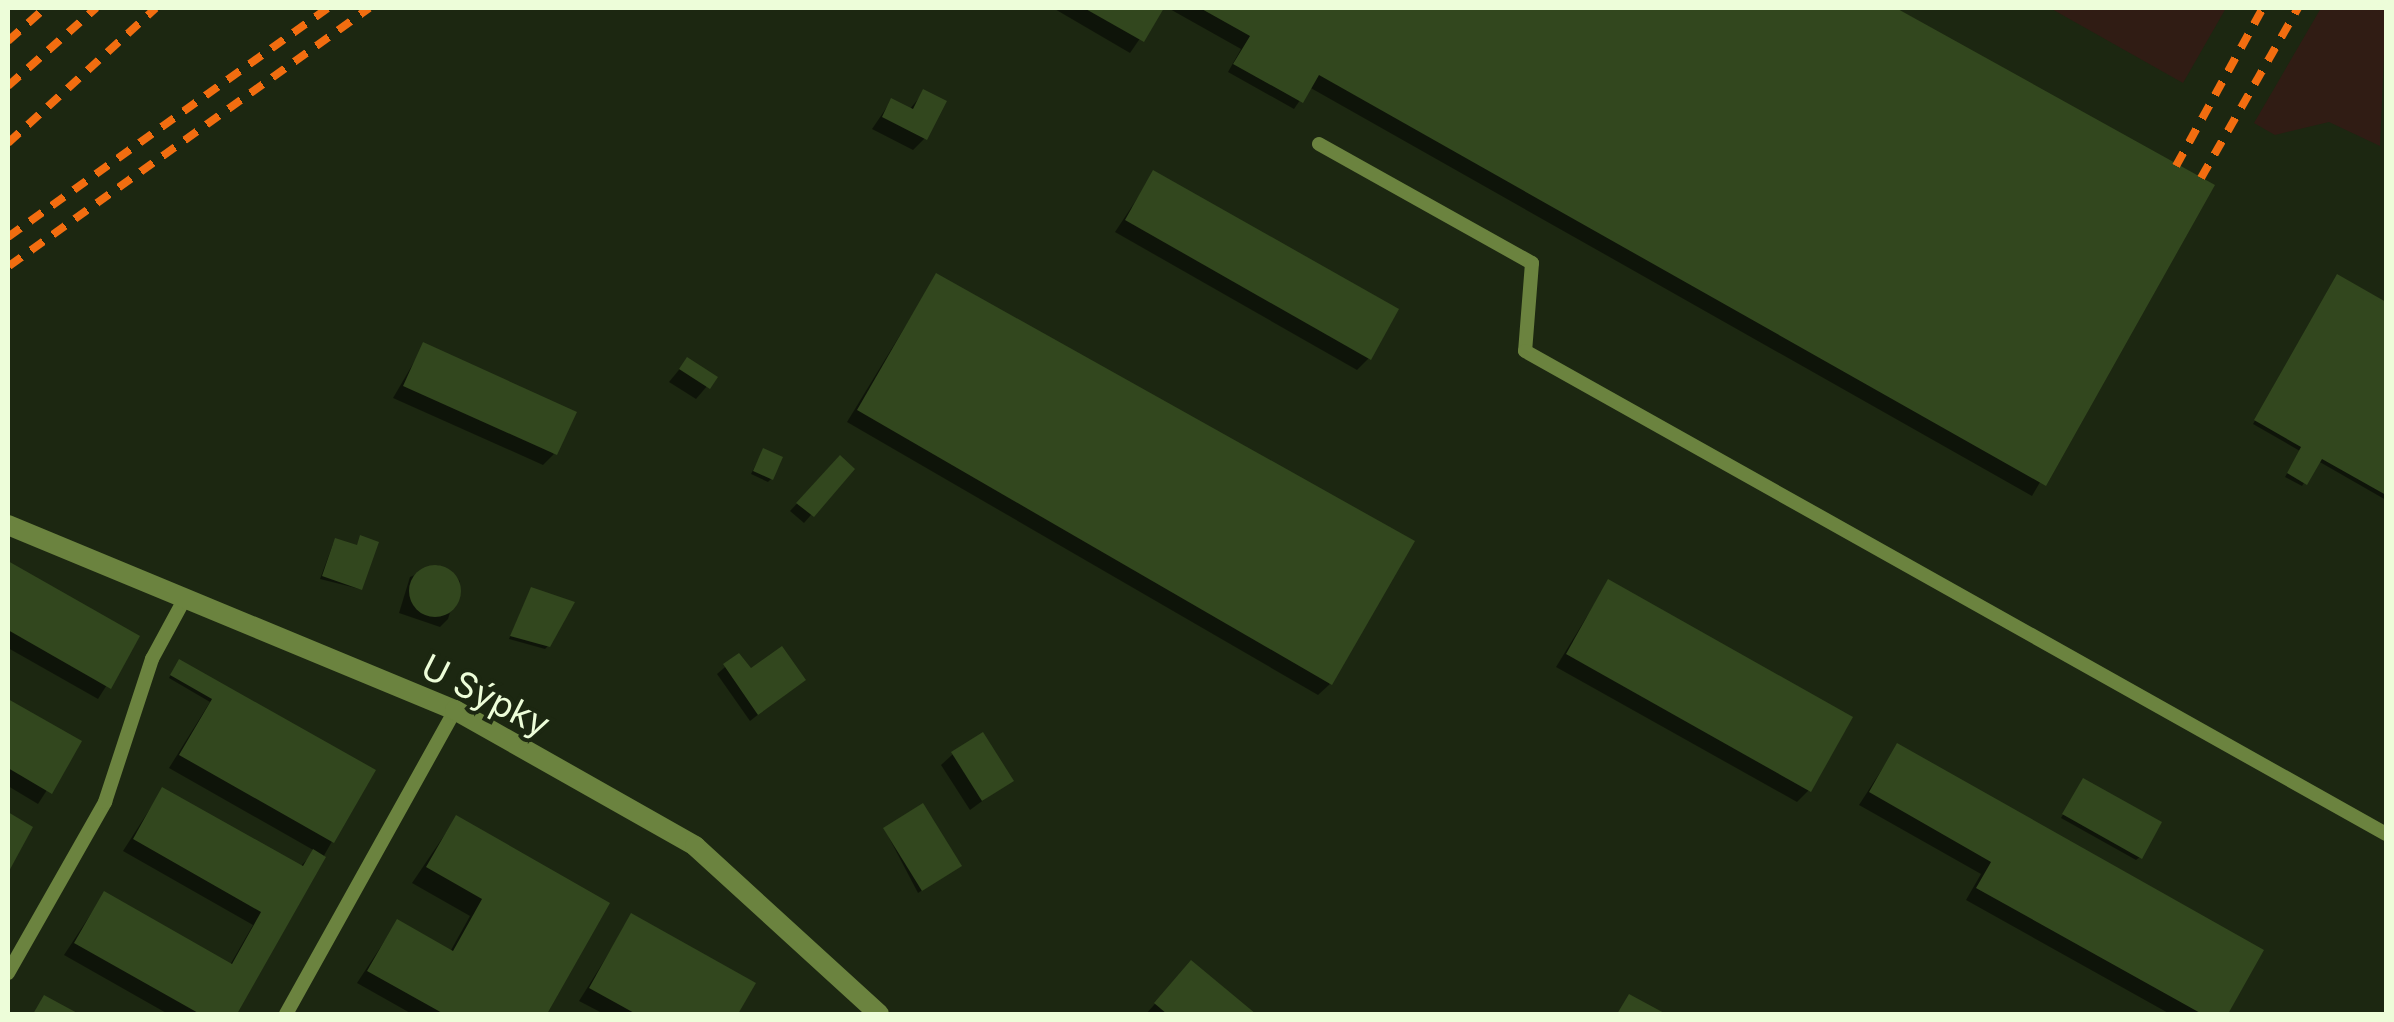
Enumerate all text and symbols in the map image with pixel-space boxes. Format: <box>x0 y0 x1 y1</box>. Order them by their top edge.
street label: U Sýpky <box>415 645 557 745</box>

